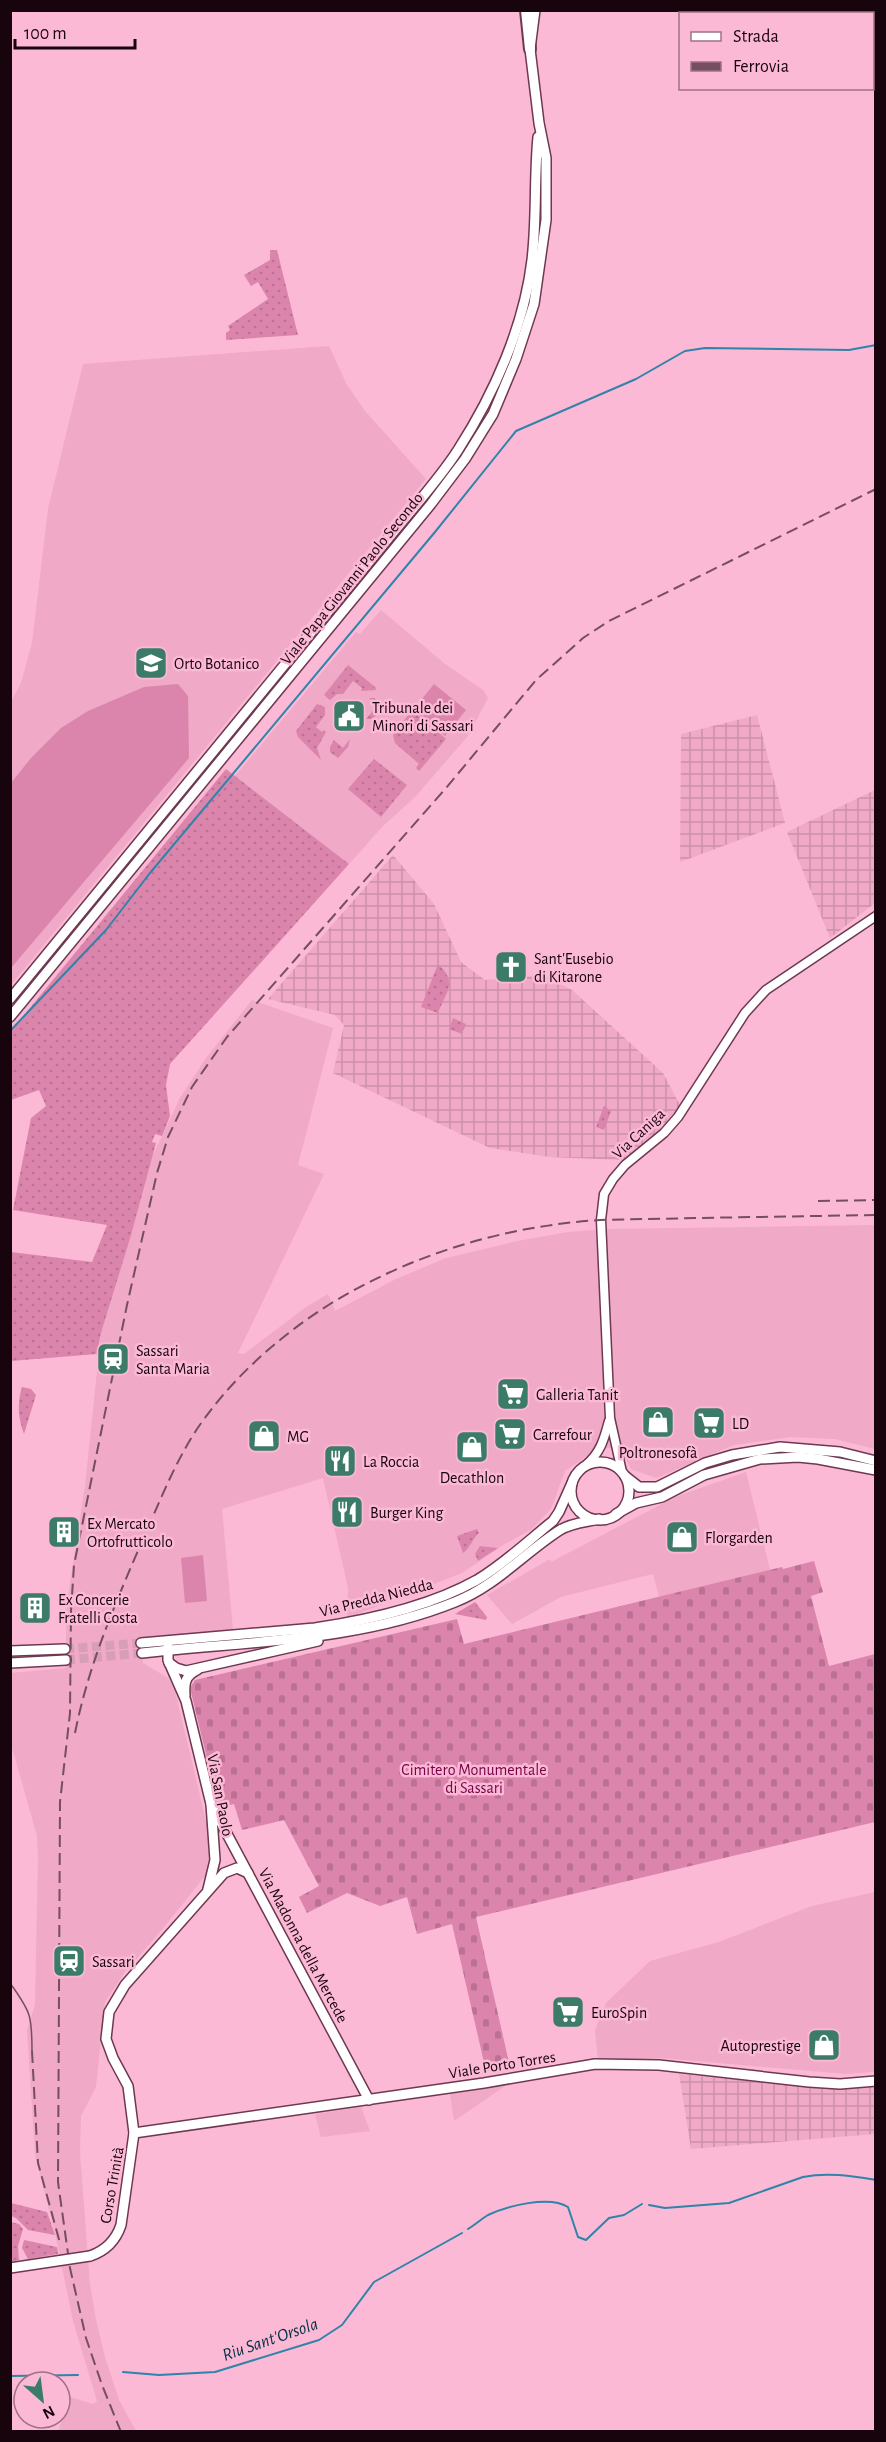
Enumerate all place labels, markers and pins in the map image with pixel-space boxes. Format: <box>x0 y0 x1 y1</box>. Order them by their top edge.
school or university icon: Orto Botanico <box>133 645 169 681</box>
place label: Orto Botanico <box>174 656 260 672</box>
public building icon: Tribunale dei Minori di Sassari <box>331 698 367 734</box>
place label: Tribunale dei Minori di Sassari <box>372 700 474 734</box>
church icon: Sant'Eusebio di Kitarone <box>493 949 529 985</box>
place label: Sant'Eusebio di Kitarone <box>534 951 614 985</box>
station icon: Sassari Santa Maria <box>95 1341 131 1377</box>
place label: Sassari Santa Maria <box>136 1343 210 1377</box>
supermarket icon: Galleria Tanit <box>495 1376 531 1412</box>
place label: Galleria Tanit <box>536 1387 618 1403</box>
shop icon: Poltronesofà <box>640 1404 676 1440</box>
supermarket icon: LD <box>691 1405 727 1441</box>
supermarket icon: Carrefour <box>492 1416 528 1452</box>
place label: LD <box>732 1416 749 1432</box>
shop icon: MG <box>246 1418 282 1454</box>
place label: Carrefour <box>533 1427 593 1443</box>
place label: MG <box>287 1429 309 1445</box>
shop icon: Decathlon <box>454 1429 490 1465</box>
restaurant icon: La Roccia <box>322 1443 358 1479</box>
place label: Poltronesofà <box>619 1445 697 1461</box>
place label: La Roccia <box>363 1454 419 1470</box>
place label: Decathlon <box>440 1470 504 1486</box>
restaurant icon: Burger King <box>329 1494 365 1530</box>
place label: Burger King <box>370 1505 444 1521</box>
building icon: Ex Mercato Ortofrutticolo <box>46 1514 82 1550</box>
place label: Ex Mercato Ortofrutticolo <box>87 1516 173 1550</box>
shop icon: Florgarden <box>664 1519 700 1555</box>
place label: Florgarden <box>705 1530 773 1546</box>
building icon: Ex Concerie Fratelli Costa <box>17 1590 53 1626</box>
place label: Ex Concerie Fratelli Costa <box>58 1592 138 1626</box>
station icon: Sassari <box>51 1943 87 1979</box>
place label: Sassari <box>92 1954 135 1970</box>
supermarket icon: EuroSpin <box>550 1994 586 2030</box>
place label: EuroSpin <box>591 2005 647 2021</box>
shop icon: Autoprestige <box>806 2027 842 2063</box>
place label: Autoprestige <box>721 2038 801 2054</box>

